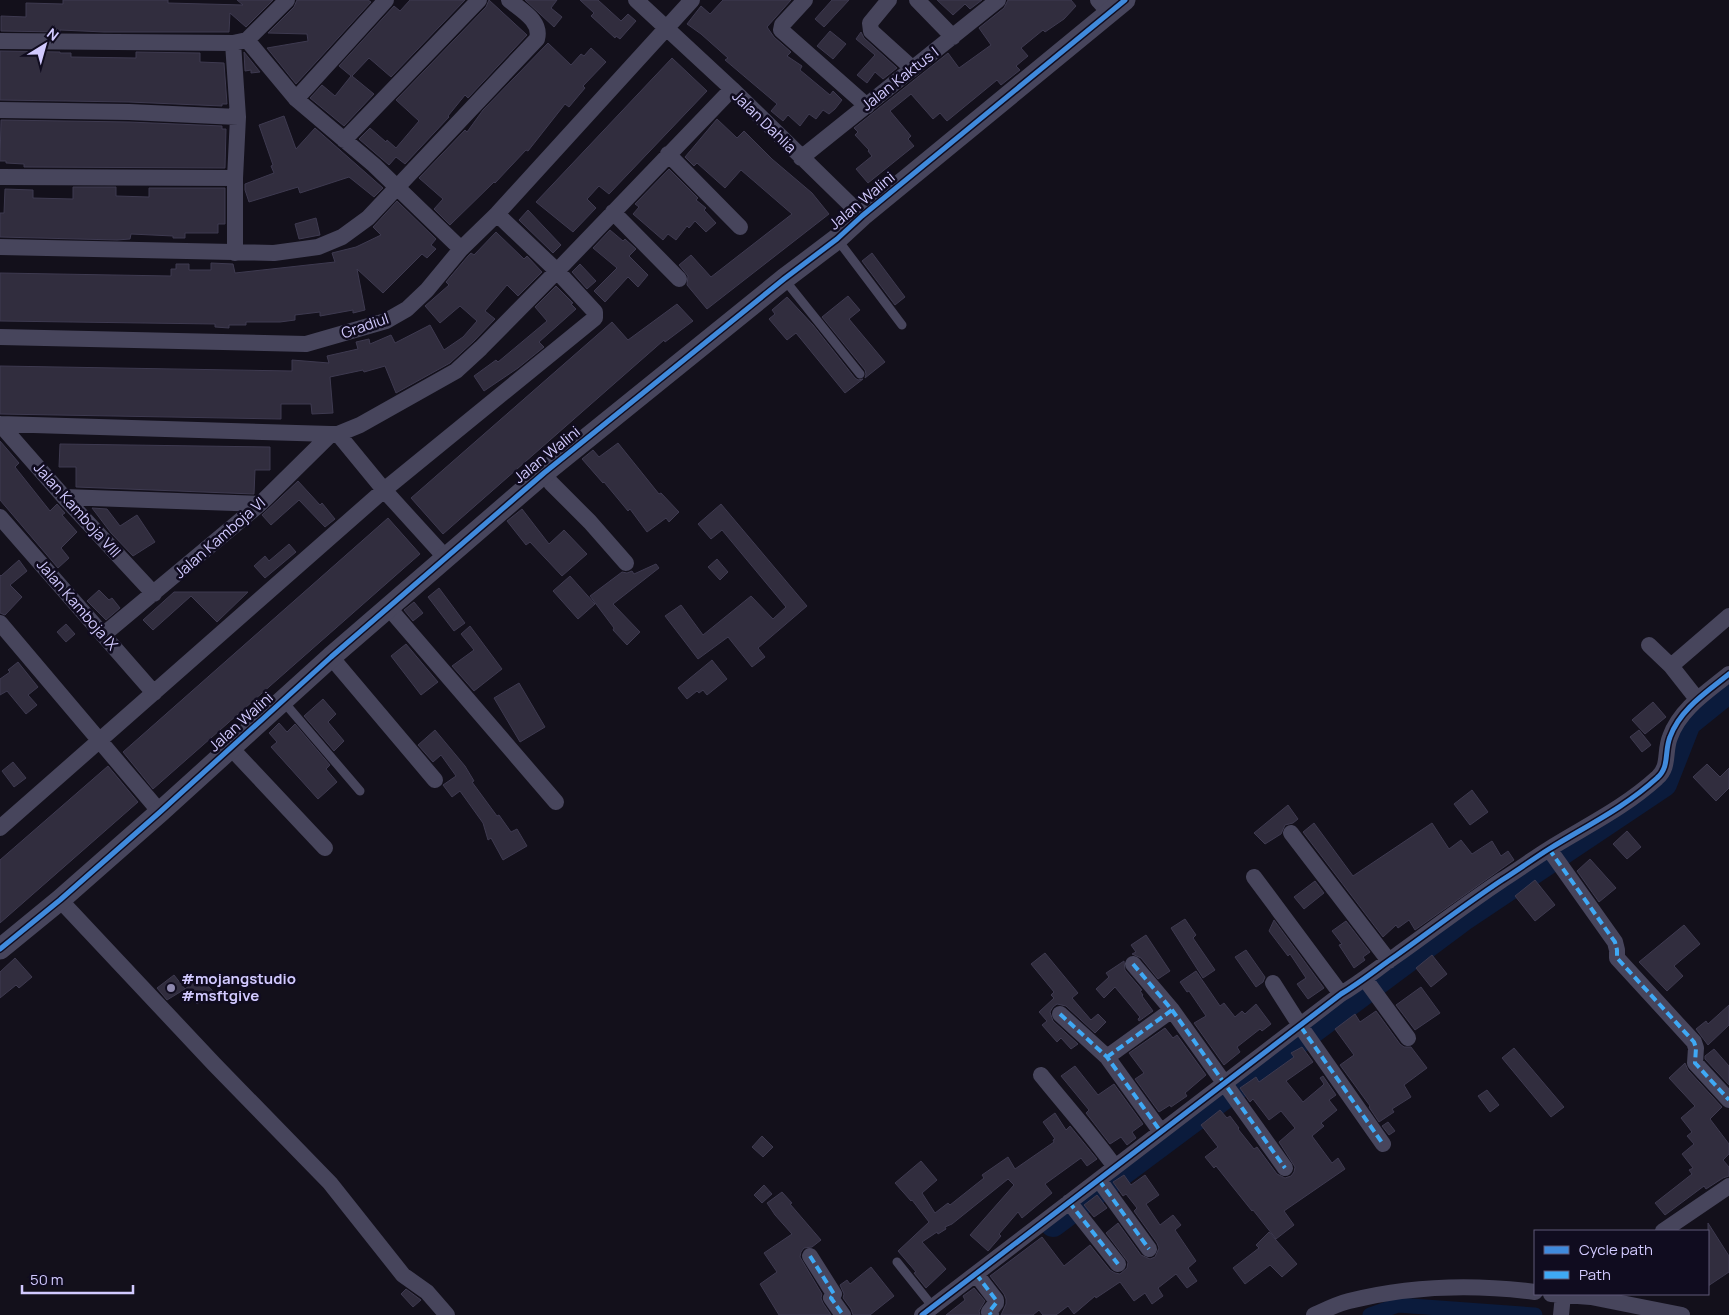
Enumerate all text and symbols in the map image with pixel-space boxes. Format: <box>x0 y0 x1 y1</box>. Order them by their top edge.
north arrow <box>20 20 70 70</box>
text: N <box>43 24 63 45</box>
street label: Jalan Kaktus I <box>857 42 943 116</box>
street label: Jalan Dahlia <box>728 86 801 158</box>
street label: Jalan Walini <box>824 167 899 234</box>
street label: Gradiul <box>338 308 391 343</box>
street label: Jalan Walini <box>509 421 584 488</box>
street label: Jalan Kamboja VIII <box>29 458 126 562</box>
street label: Jalan Kamboja VI <box>170 492 270 583</box>
street label: Jalan Kamboja IX <box>32 555 123 655</box>
street label: Jalan Walini <box>204 687 277 756</box>
place label: #mojangstudio #msftgive <box>181 968 296 1006</box>
marker: #mojangstudio #msftgive <box>165 982 177 994</box>
legend <box>1534 1230 1709 1295</box>
text: Cycle path <box>1579 1239 1653 1260</box>
scale bar <box>22 1262 134 1294</box>
text: Path <box>1579 1264 1611 1285</box>
text: 50 m <box>30 1269 64 1290</box>

